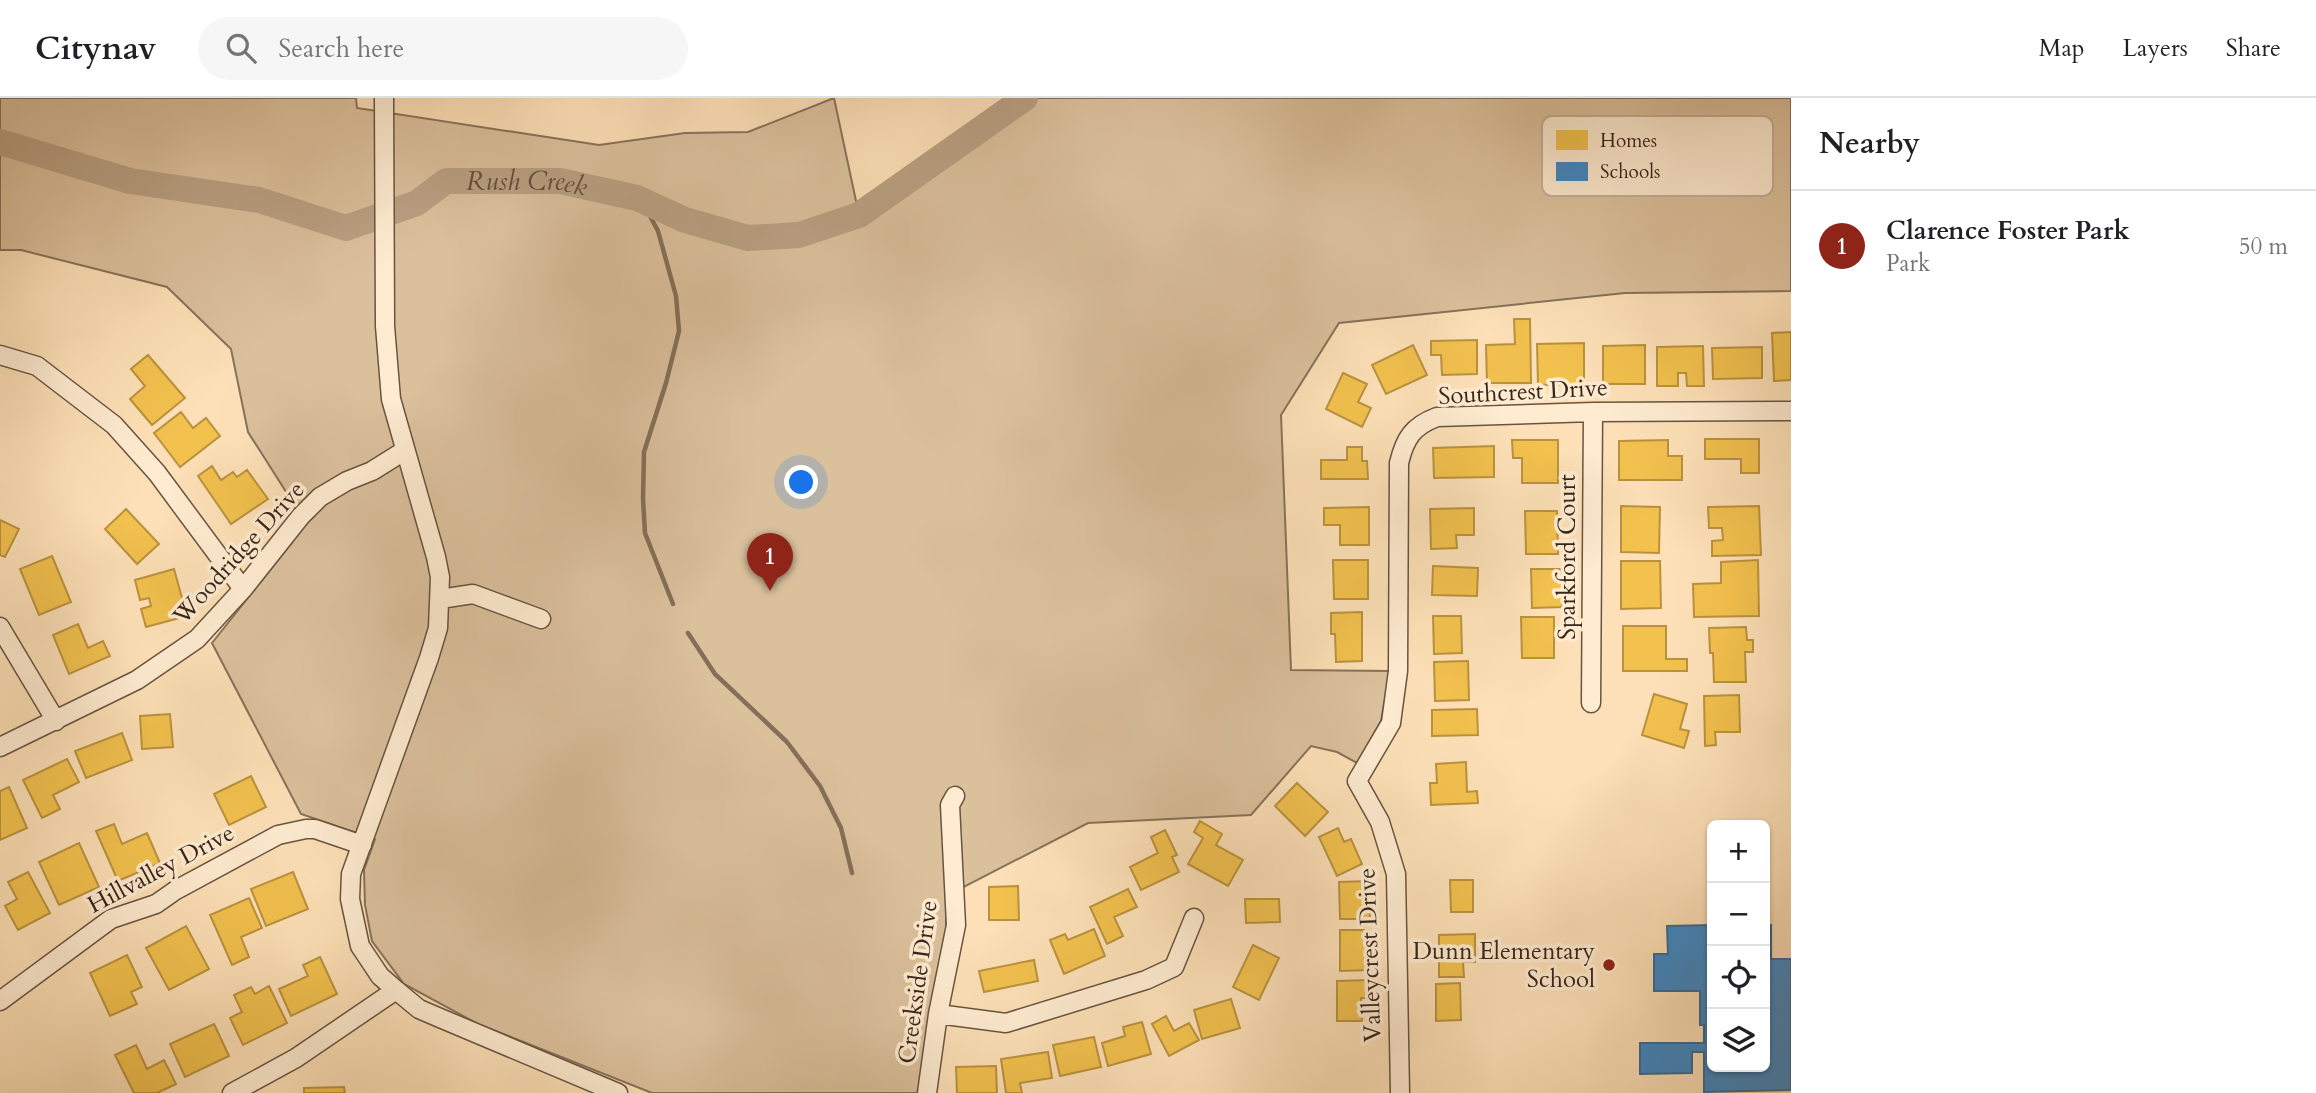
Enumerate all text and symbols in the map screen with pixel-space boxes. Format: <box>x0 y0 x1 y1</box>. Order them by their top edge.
search box <box>198 17 688 80</box>
text: Citynav <box>35 26 156 71</box>
icon: search <box>222 29 260 67</box>
text: Search here <box>278 31 404 66</box>
text: Map <box>2039 32 2085 65</box>
text: Layers <box>2123 32 2188 65</box>
text: Share <box>2226 32 2281 65</box>
legend <box>1542 116 1773 196</box>
text: Nearby <box>1819 123 1920 164</box>
text: Homes <box>1600 128 1657 154</box>
text: Schools <box>1600 159 1660 185</box>
water label: Rush Creek <box>466 164 591 204</box>
text: Clarence Foster Park <box>1886 213 2130 248</box>
text: 1 <box>1836 231 1848 262</box>
text: 50 m <box>2239 231 2288 262</box>
text: Park <box>1886 248 1930 279</box>
street label: Southcrest Drive <box>1437 371 1609 413</box>
your location <box>784 465 818 499</box>
street label: Woodridge Drive <box>165 474 312 633</box>
street label: Sparkford Court <box>1551 474 1584 640</box>
pin: 1 <box>747 533 793 591</box>
street label: Hillvalley Drive <box>82 816 240 922</box>
map controls <box>1707 820 1770 1072</box>
button: + <box>1707 820 1770 883</box>
street label: Valleycrest Drive <box>1350 867 1390 1043</box>
button: − <box>1707 883 1770 946</box>
street label: Creekside Drive <box>890 898 946 1066</box>
place label: Dunn Elementary School <box>1413 935 1595 996</box>
button: locate <box>1707 946 1770 1009</box>
marker: Dunn Elementary School <box>1601 957 1617 973</box>
button: layers <box>1707 1009 1770 1072</box>

